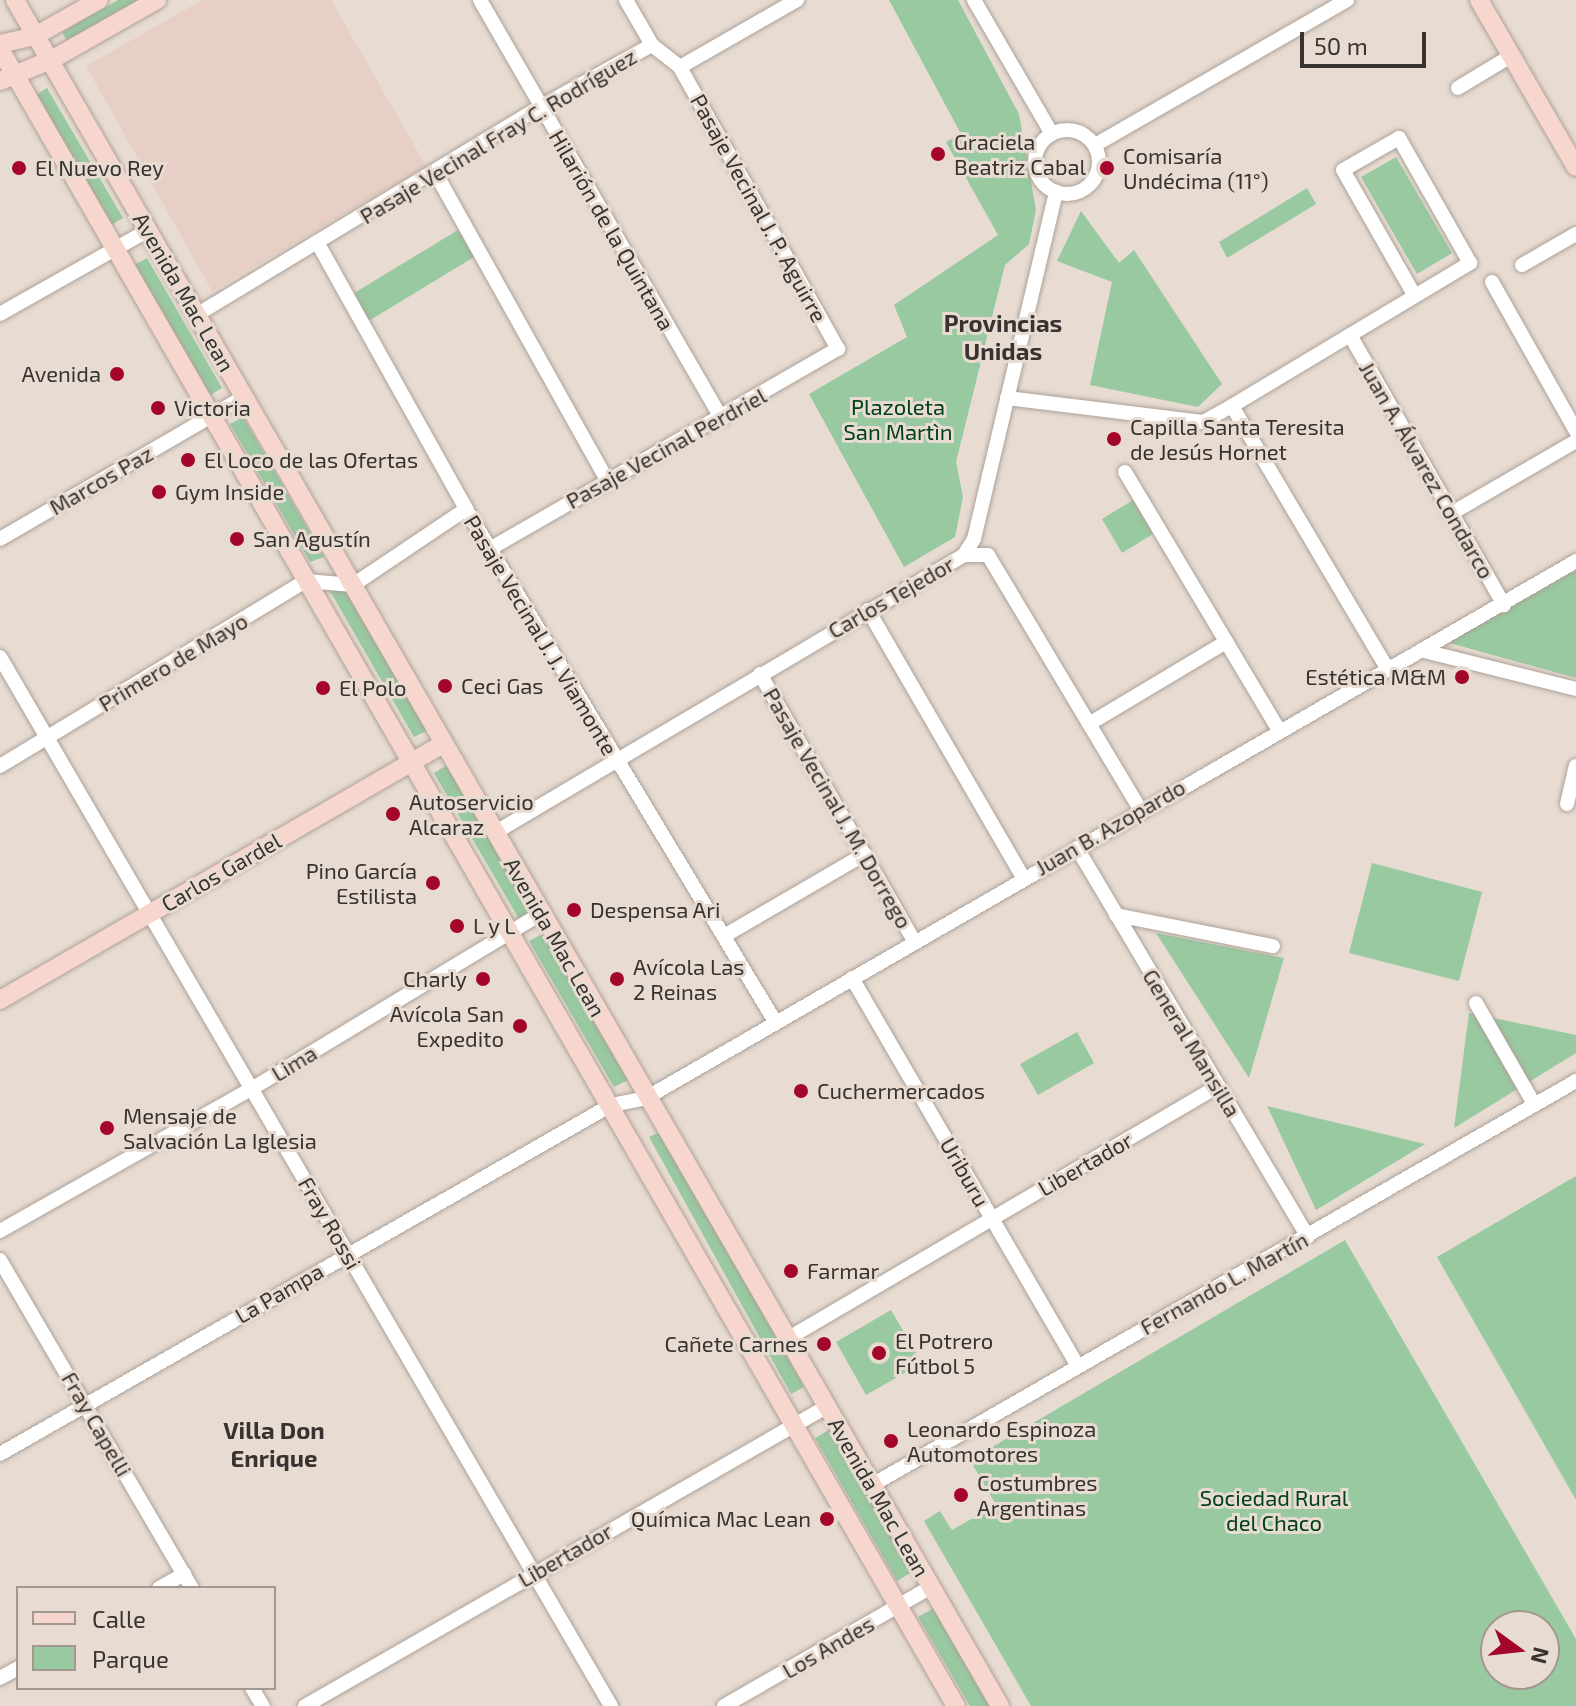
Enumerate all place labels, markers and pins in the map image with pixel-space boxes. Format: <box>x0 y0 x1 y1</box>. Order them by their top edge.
place label: Graciela Beatriz Cabal <box>954 128 1086 180</box>
place label: Comisaría Undécima (11°) <box>1123 142 1269 194</box>
marker: Graciela Beatriz Cabal <box>929 145 947 163</box>
place label: El Nuevo Rey <box>35 155 164 181</box>
marker: El Nuevo Rey <box>10 159 28 177</box>
marker: Comisaría Undécima (11°) <box>1098 159 1116 177</box>
place label: Avenida <box>21 361 101 387</box>
marker: Avenida <box>108 365 126 383</box>
place label: Victoria <box>174 395 251 421</box>
marker: Victoria <box>149 399 167 417</box>
place label: Capilla Santa Teresita de Jesús Hornet <box>1130 413 1345 464</box>
marker: Capilla Santa Teresita de Jesús Hornet <box>1105 430 1123 448</box>
place label: El Loco de las Ofertas <box>204 447 419 473</box>
marker: El Loco de las Ofertas <box>179 451 197 469</box>
place label: Gym Inside <box>175 479 284 505</box>
marker: Gym Inside <box>150 483 168 501</box>
place label: San Agustín <box>253 526 371 552</box>
marker: San Agustín <box>228 530 246 548</box>
place label: Estética M&M <box>1305 664 1446 690</box>
marker: Estética M&M <box>1453 668 1471 686</box>
place label: Ceci Gas <box>461 673 544 699</box>
place label: El Polo <box>339 675 407 701</box>
marker: Ceci Gas <box>436 677 454 695</box>
marker: El Polo <box>314 679 332 697</box>
place label: Autoservicio Alcaraz <box>409 788 534 840</box>
marker: Autoservicio Alcaraz <box>384 805 402 823</box>
place label: Pino García Estilista <box>306 857 417 908</box>
marker: Pino García Estilista <box>424 874 442 892</box>
place label: Despensa Ari <box>590 897 721 923</box>
marker: Despensa Ari <box>565 901 583 919</box>
place label: L y L <box>473 913 517 939</box>
marker: L y L <box>448 917 466 935</box>
place label: Avícola Las 2 Reinas <box>633 953 745 1004</box>
place label: Charly <box>403 966 467 992</box>
marker: Charly <box>474 970 492 988</box>
marker: Avícola Las 2 Reinas <box>608 970 626 988</box>
place label: Avícola San Expedito <box>390 1000 504 1052</box>
marker: Avícola San Expedito <box>511 1017 529 1035</box>
place label: Cuchermercados <box>817 1078 985 1104</box>
marker: Cuchermercados <box>792 1082 810 1100</box>
place label: Mensaje de Salvación La Iglesia <box>123 1102 317 1154</box>
marker: Mensaje de Salvación La Iglesia <box>98 1119 116 1137</box>
place label: Farmar <box>807 1258 879 1284</box>
marker: Farmar <box>782 1262 800 1280</box>
place label: El Potrero Fútbol 5 <box>895 1327 994 1378</box>
place label: Cañete Carnes <box>664 1331 808 1357</box>
marker: Cañete Carnes <box>815 1335 833 1353</box>
marker: El Potrero Fútbol 5 <box>870 1344 888 1362</box>
place label: Leonardo Espinoza Automotores <box>907 1415 1096 1466</box>
marker: Leonardo Espinoza Automotores <box>882 1432 900 1450</box>
place label: Costumbres Argentinas <box>977 1469 1097 1520</box>
marker: Costumbres Argentinas <box>952 1486 970 1504</box>
place label: Química Mac Lean <box>631 1506 811 1532</box>
marker: Química Mac Lean <box>818 1510 836 1528</box>

